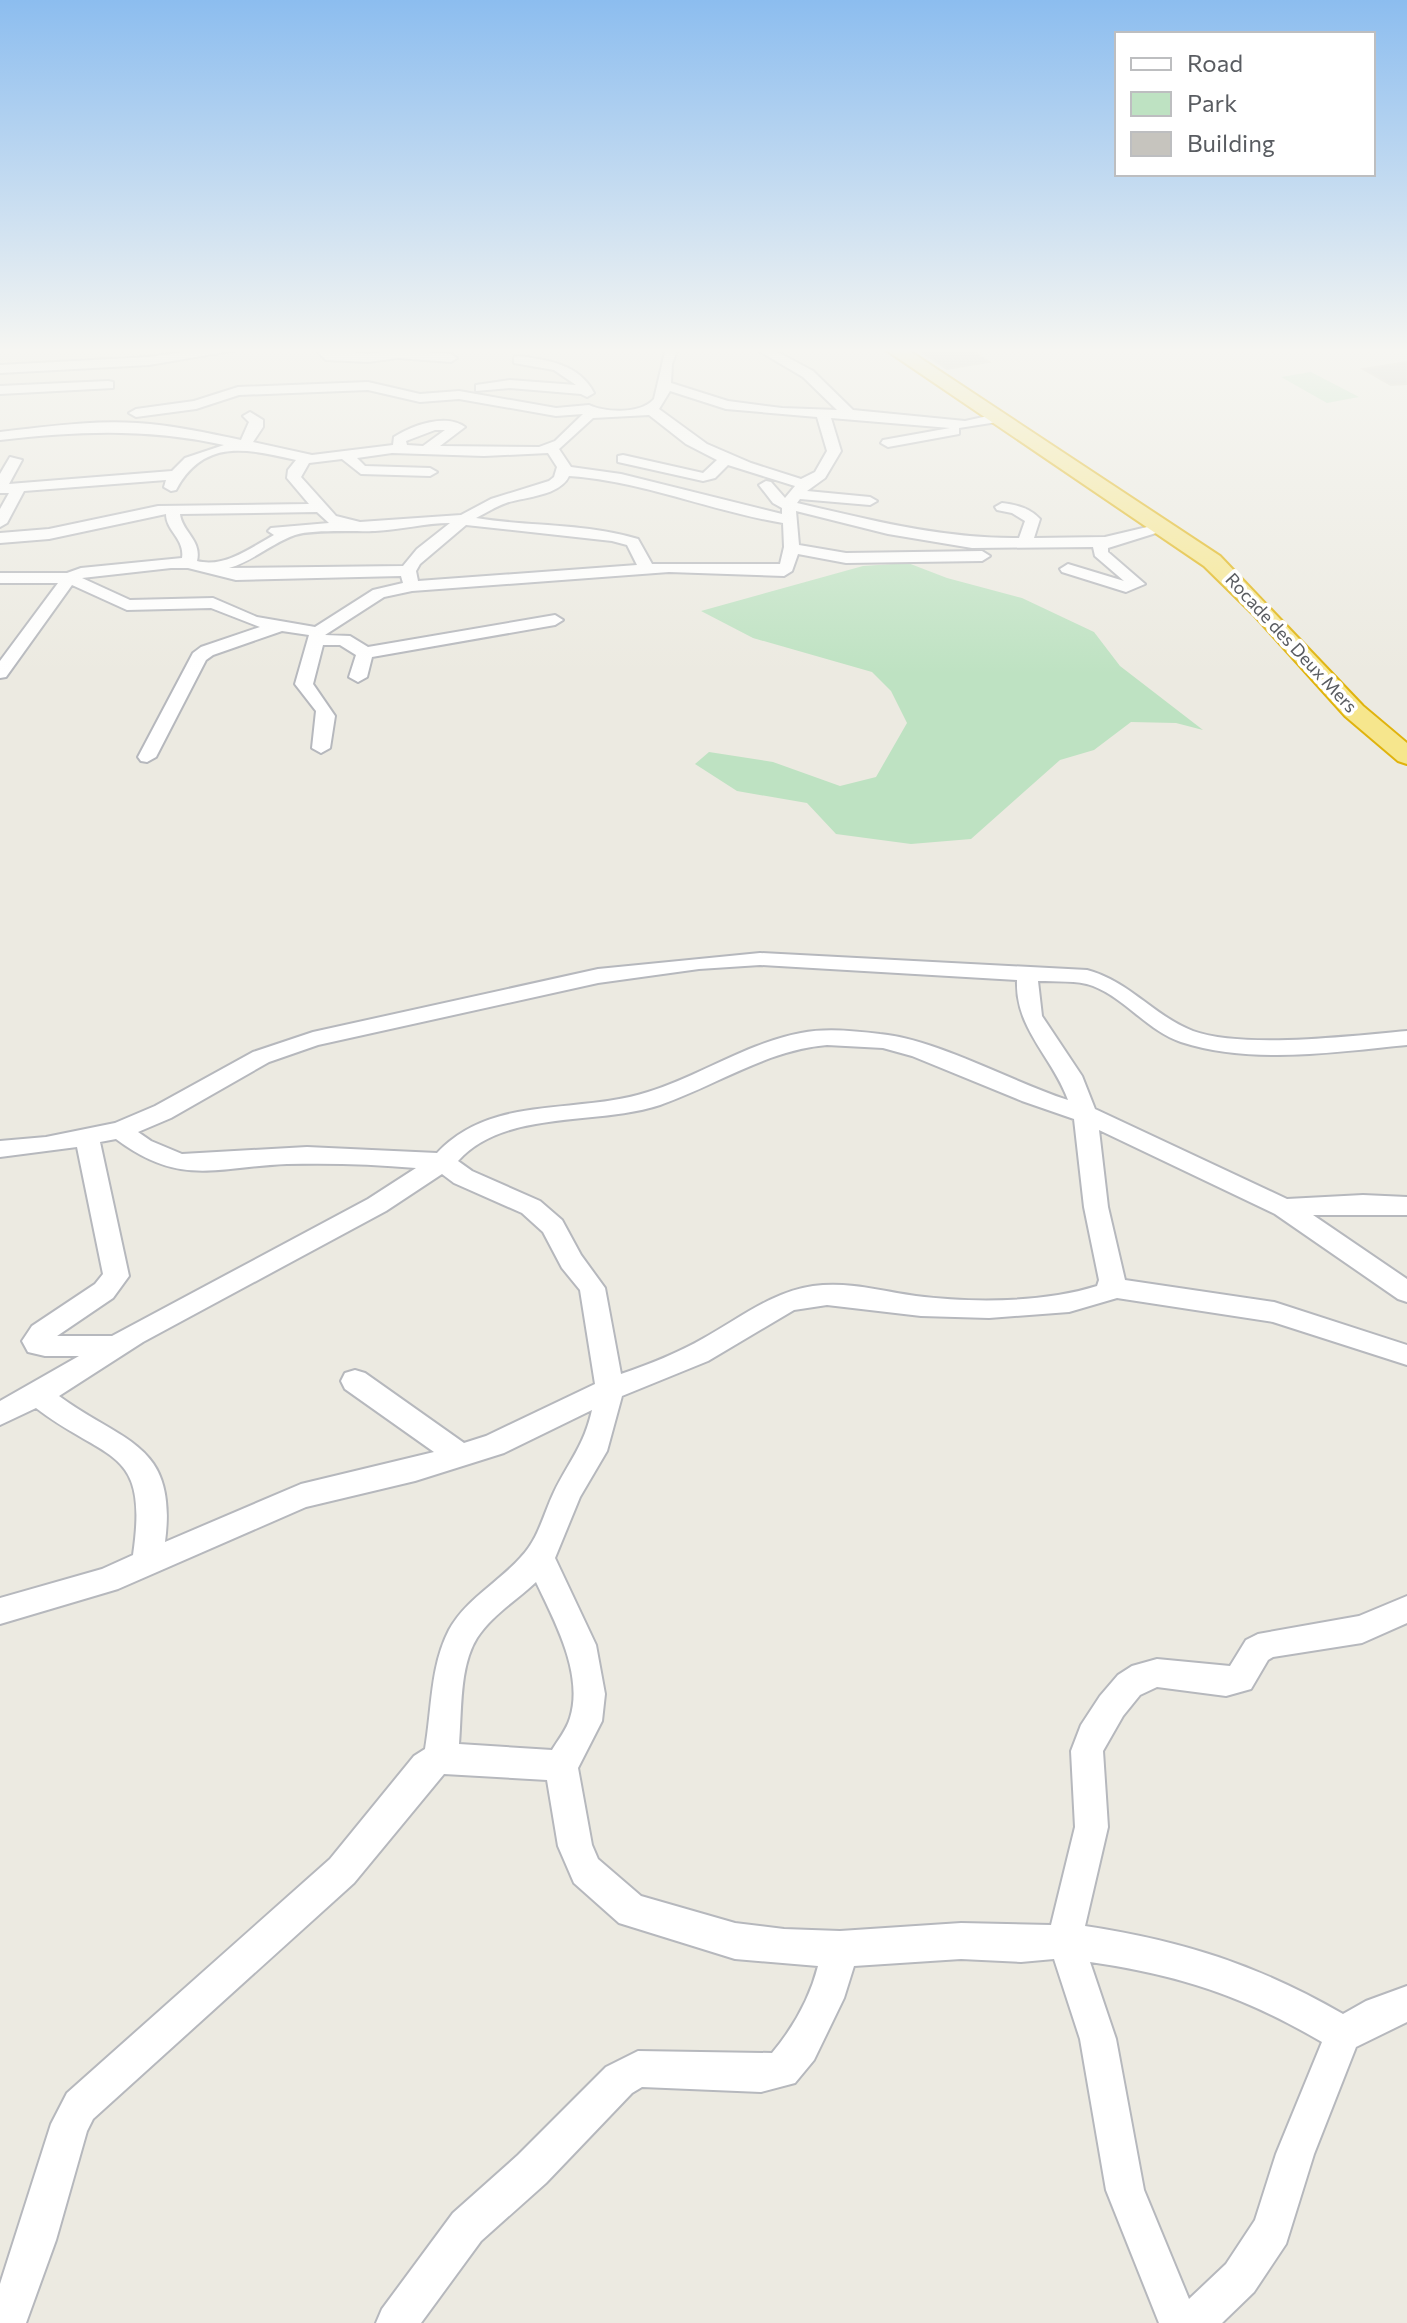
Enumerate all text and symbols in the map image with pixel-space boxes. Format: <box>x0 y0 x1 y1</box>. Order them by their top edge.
legend <box>1115 32 1375 176</box>
text: Road <box>1187 48 1243 77</box>
text: Park <box>1187 88 1237 117</box>
text: Building <box>1187 128 1275 157</box>
street label: Rocade des Deux Mers <box>1221 568 1362 717</box>

